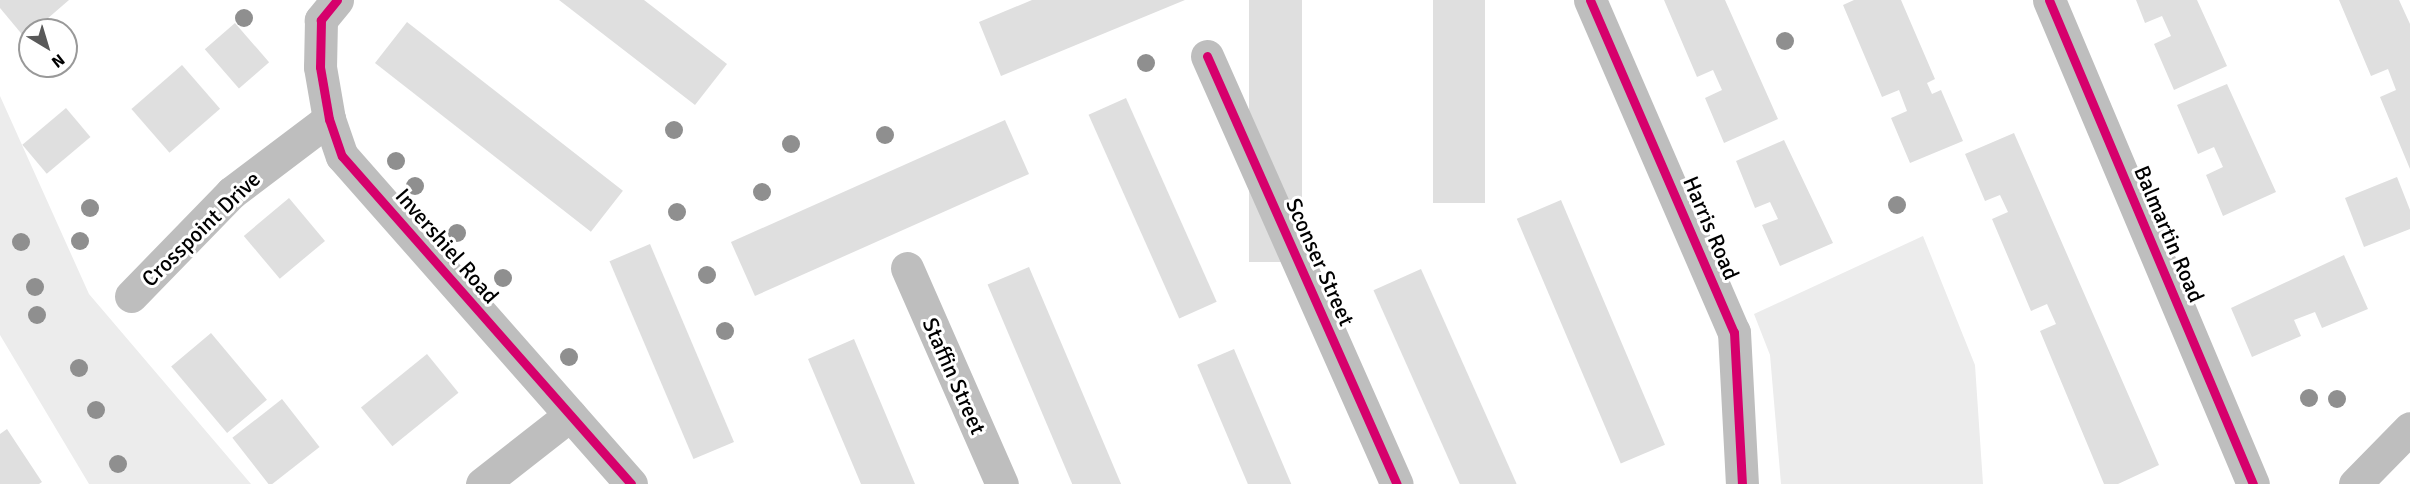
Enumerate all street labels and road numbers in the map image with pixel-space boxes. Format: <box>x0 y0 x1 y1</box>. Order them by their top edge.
street label: Balmartin Road <box>2128 162 2210 306</box>
street label: Crosspoint Drive <box>136 166 266 292</box>
street label: Harris Road <box>1677 172 1745 284</box>
street label: Invershiel Road <box>390 183 504 309</box>
street label: Sconser Street <box>1280 194 1360 330</box>
street label: Staffin Street <box>917 314 991 438</box>

